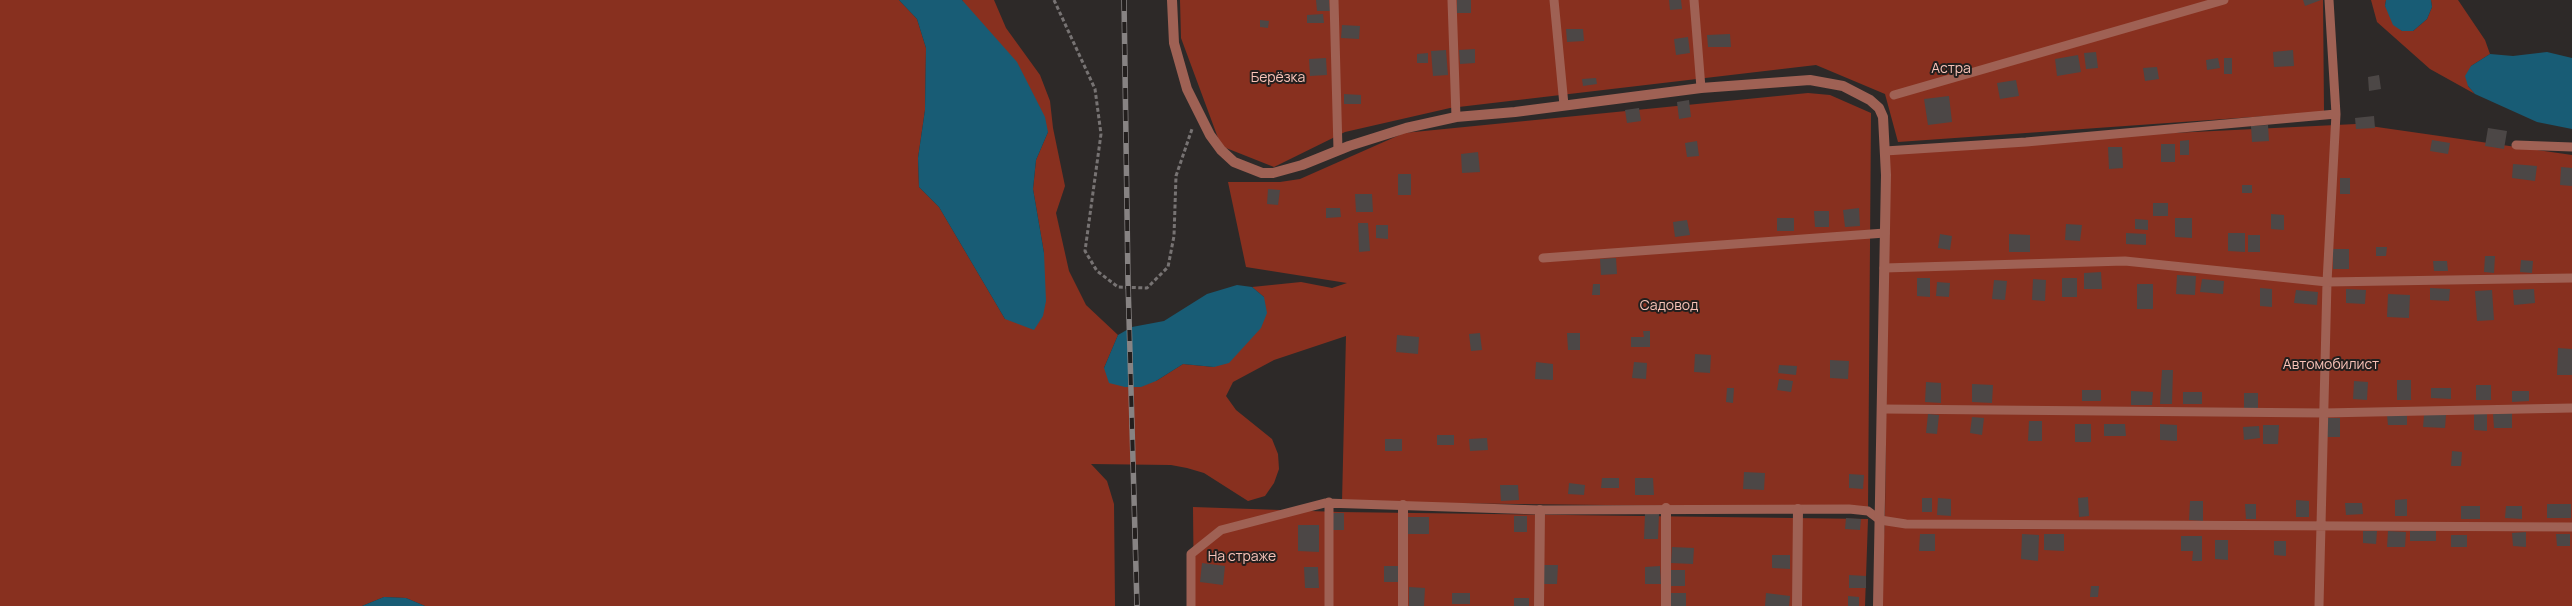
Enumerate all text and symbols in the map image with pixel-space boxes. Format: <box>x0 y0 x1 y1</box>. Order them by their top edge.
park label: Астра <box>1931 61 1971 77</box>
park label: Берёзка <box>1251 70 1305 86</box>
park label: Садовод <box>1640 298 1698 314</box>
park label: Автомобилист <box>2283 357 2379 373</box>
park label: На страже <box>1208 549 1276 565</box>

